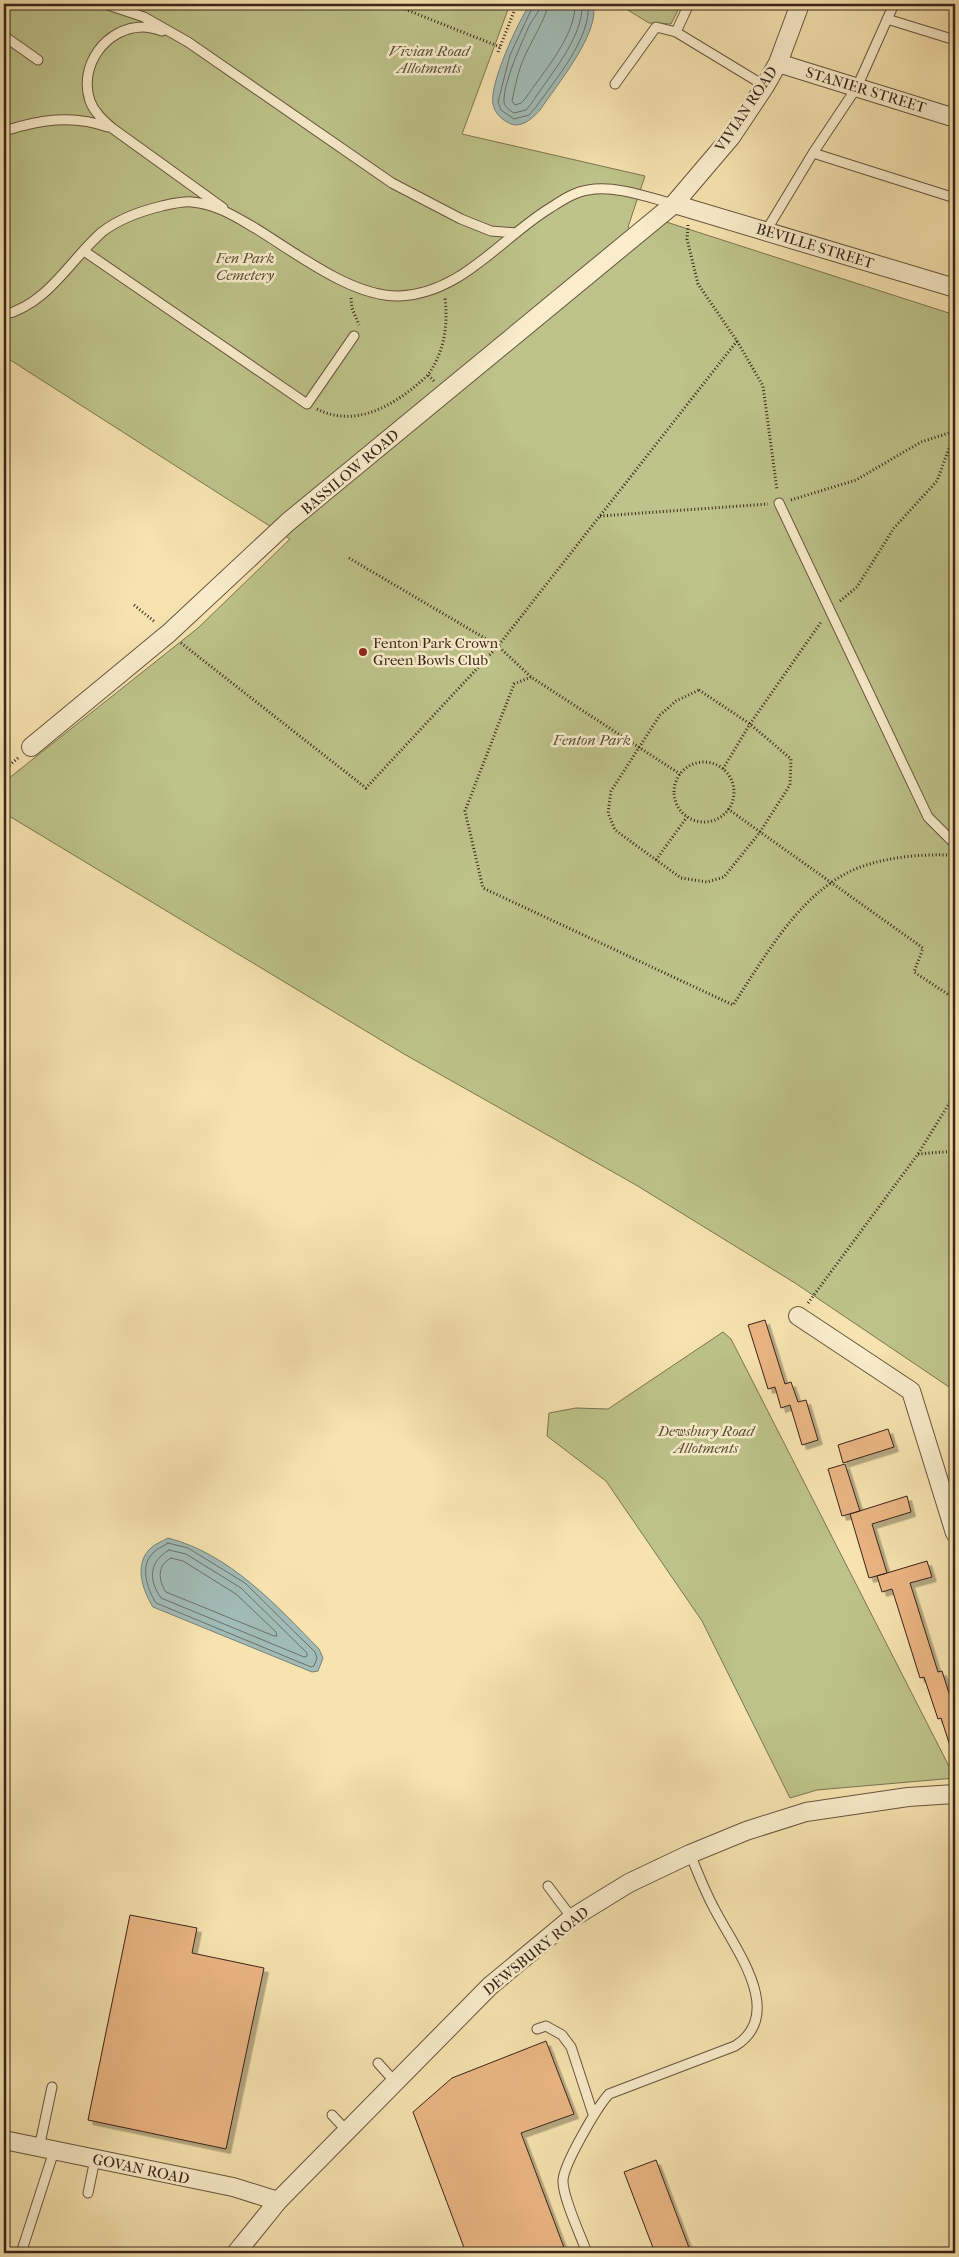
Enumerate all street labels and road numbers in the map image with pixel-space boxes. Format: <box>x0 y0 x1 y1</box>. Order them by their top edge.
street label: VIVIAN ROAD <box>710 63 781 156</box>
street label: STANIER STREET <box>804 63 929 117</box>
street label: BEVILLE STREET <box>754 220 877 273</box>
street label: BASSILOW ROAD <box>297 426 403 518</box>
street label: DEWSBURY ROAD <box>479 1903 593 1999</box>
street label: GOVAN ROAD <box>91 2150 191 2188</box>

